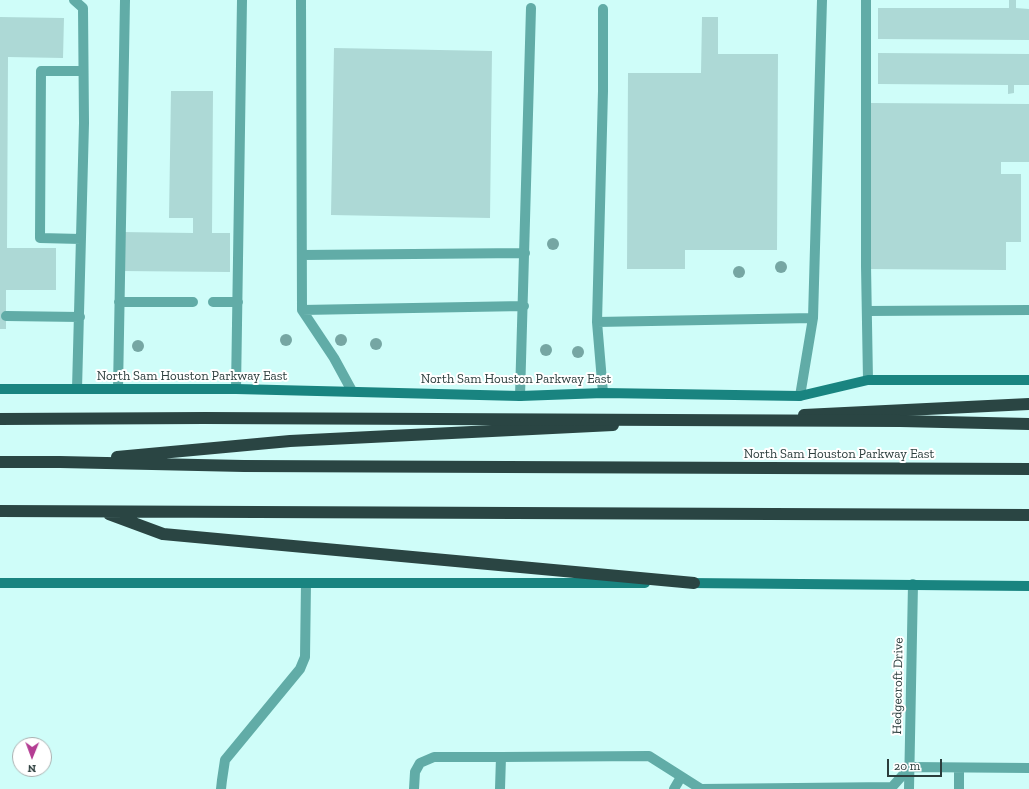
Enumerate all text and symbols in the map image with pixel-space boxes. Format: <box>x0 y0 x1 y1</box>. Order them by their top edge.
street label: North Sam Houston Parkway East <box>97 368 287 384</box>
street label: North Sam Houston Parkway East <box>421 371 611 387</box>
street label: North Sam Houston Parkway East <box>744 446 934 462</box>
street label: Hedgecroft Drive <box>889 638 907 734</box>
north arrow <box>12 737 52 777</box>
scale bar <box>889 751 944 777</box>
text: 20 m <box>894 759 920 773</box>
text: N <box>27 762 36 775</box>

